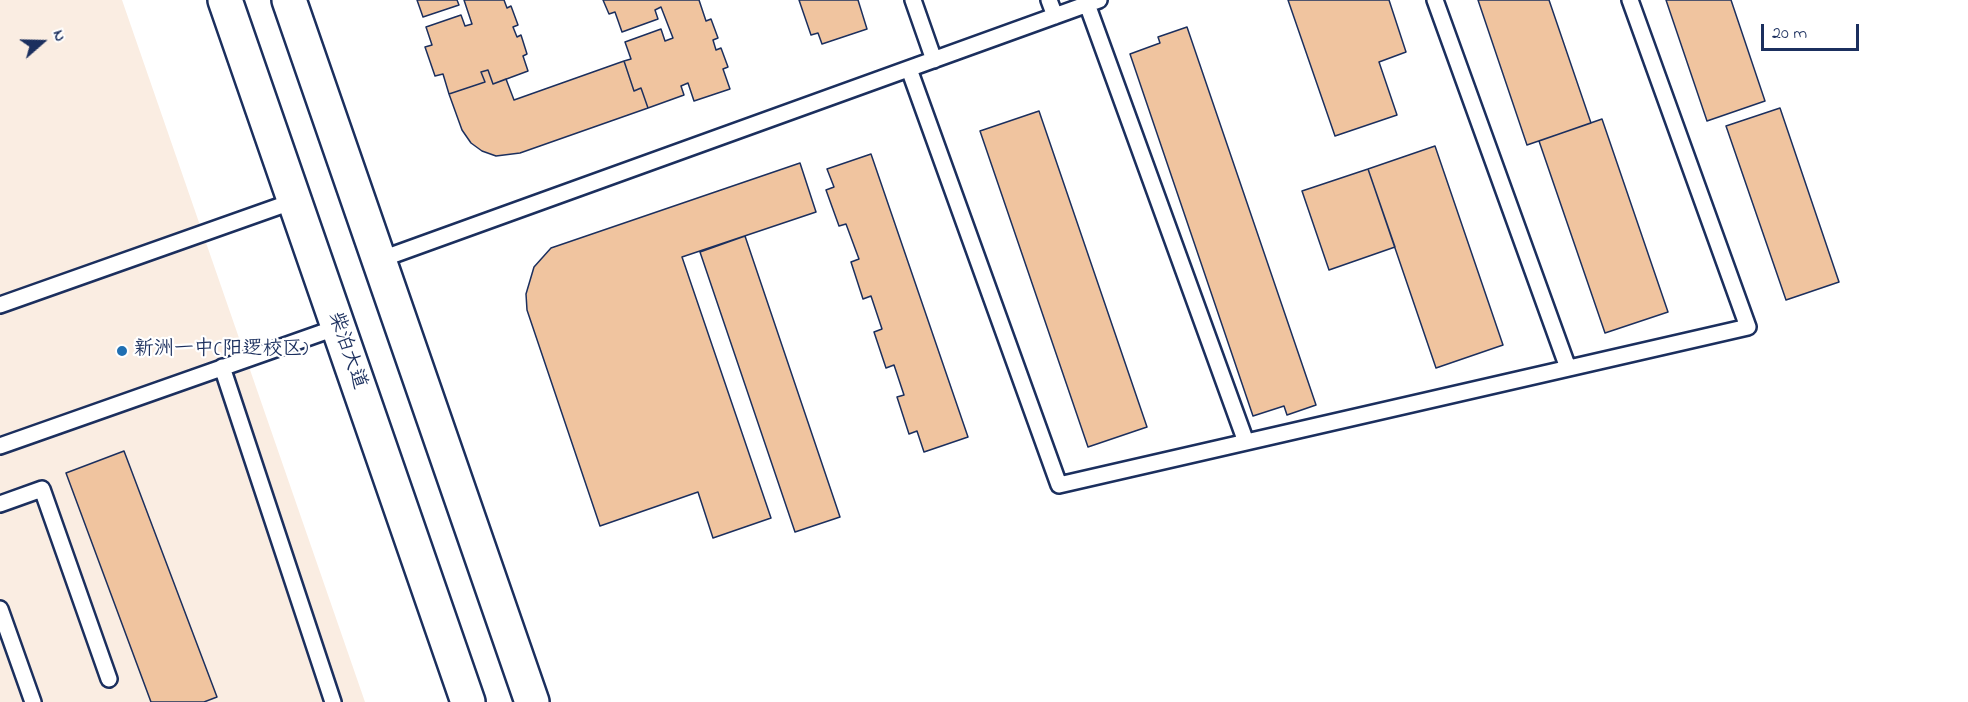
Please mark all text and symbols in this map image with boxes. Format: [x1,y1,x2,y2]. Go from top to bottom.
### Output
north arrow [12,12,72,72]
scale bar [1764,12,1862,50]
text: 20 m [1772,21,1807,47]
text: N [46,27,72,45]
street label: 柴泊大道 [322,309,370,393]
place label: 新洲一中(阳逻校区) [134,339,308,363]
marker: 新洲一中(阳逻校区) [115,344,129,358]

